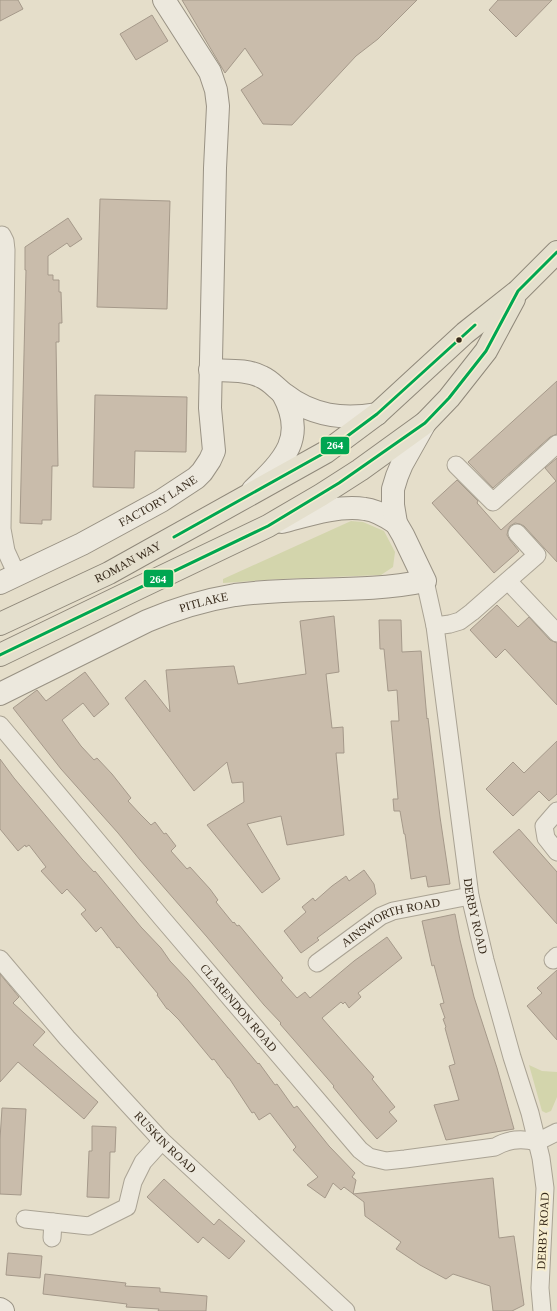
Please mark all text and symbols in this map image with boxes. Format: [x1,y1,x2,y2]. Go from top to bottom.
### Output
unlabelled marker [454,335,464,345]
line badge: 264 [320,436,350,455]
text: 264 [327,439,344,451]
street label: FACTORY LANE [116,472,200,530]
street label: ROMAN WAY [92,538,164,586]
line badge: 264 [143,569,174,588]
text: 264 [150,573,167,585]
street label: PITLAKE [177,589,229,615]
street label: DERBY ROAD [461,877,490,956]
street label: AINSWORTH ROAD [338,895,442,950]
street label: CLARENDON ROAD [197,961,280,1055]
street label: RUSKIN ROAD [131,1109,199,1176]
street label: DERBY ROAD [534,1192,552,1270]

